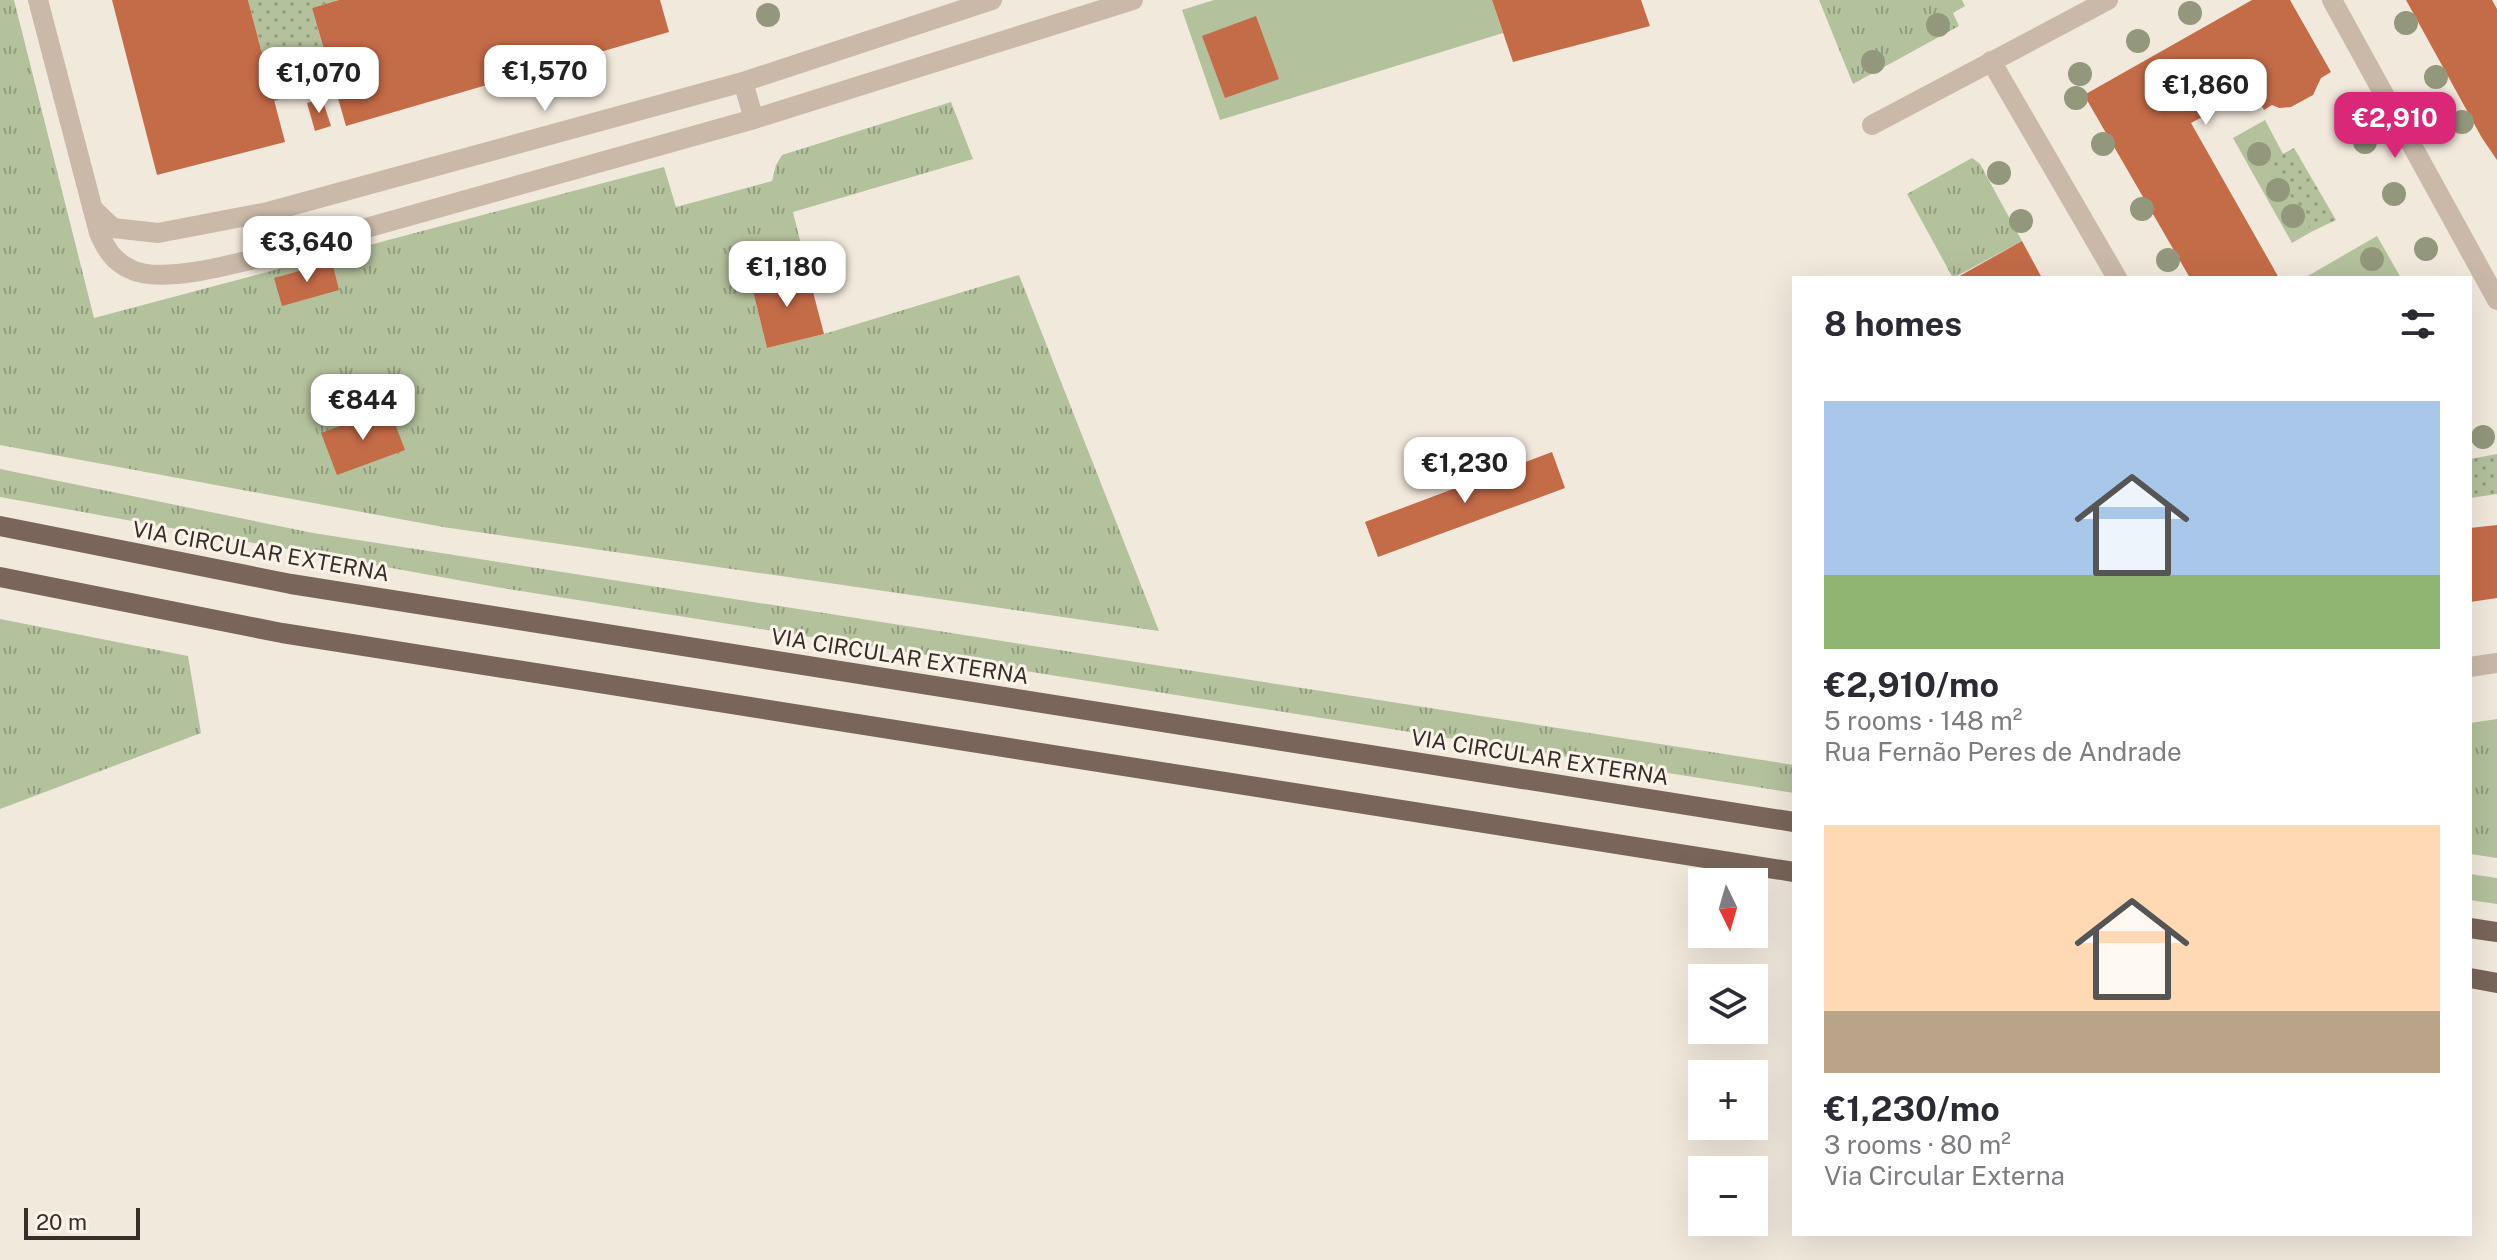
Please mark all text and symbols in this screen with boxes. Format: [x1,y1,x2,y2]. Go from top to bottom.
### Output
pin: €1,570 [480,45,610,113]
pin: €1,070 [254,47,384,115]
text: €1,570 [502,55,588,86]
text: €1,070 [277,57,361,88]
pin: €1,860 [2141,59,2271,127]
text: €1,860 [2163,69,2249,100]
pin: €2,910 [2330,92,2460,160]
text: €2,910 [2352,102,2438,133]
pin: €3,640 [242,216,372,284]
text: €3,640 [261,226,353,257]
pin: €1,180 [722,241,852,309]
text: €1,180 [747,251,827,282]
icon: filters [2396,302,2440,346]
text: 8 homes [1824,304,1962,344]
pin: €844 [316,374,410,442]
text: €844 [329,384,397,415]
pin: €1,230 [1400,437,1530,505]
text: €1,230 [1422,447,1508,478]
icon: home [2060,453,2204,597]
street label: VIA CIRCULAR EXTERNA [130,516,392,586]
street label: VIA CIRCULAR EXTERNA [769,623,1031,689]
text: €2,910/mo [1824,665,1999,705]
text: 5 rooms · 148 m² [1824,705,2022,736]
street label: VIA CIRCULAR EXTERNA [1409,724,1671,790]
text: Rua Fernão Peres de Andrade [1824,736,2182,767]
north arrow [1688,868,1768,948]
map controls [1688,868,1768,1236]
icon: home [2060,877,2204,1021]
button: layers [1688,964,1768,1044]
button: + [1688,1060,1768,1140]
text: €1,230/mo [1824,1089,2000,1129]
text: 3 rooms · 80 m² [1824,1129,2011,1160]
button: − [1688,1156,1768,1236]
text: Via Circular Externa [1824,1160,2065,1191]
scale bar [24,1204,140,1240]
text: 20 m [36,1209,87,1235]

